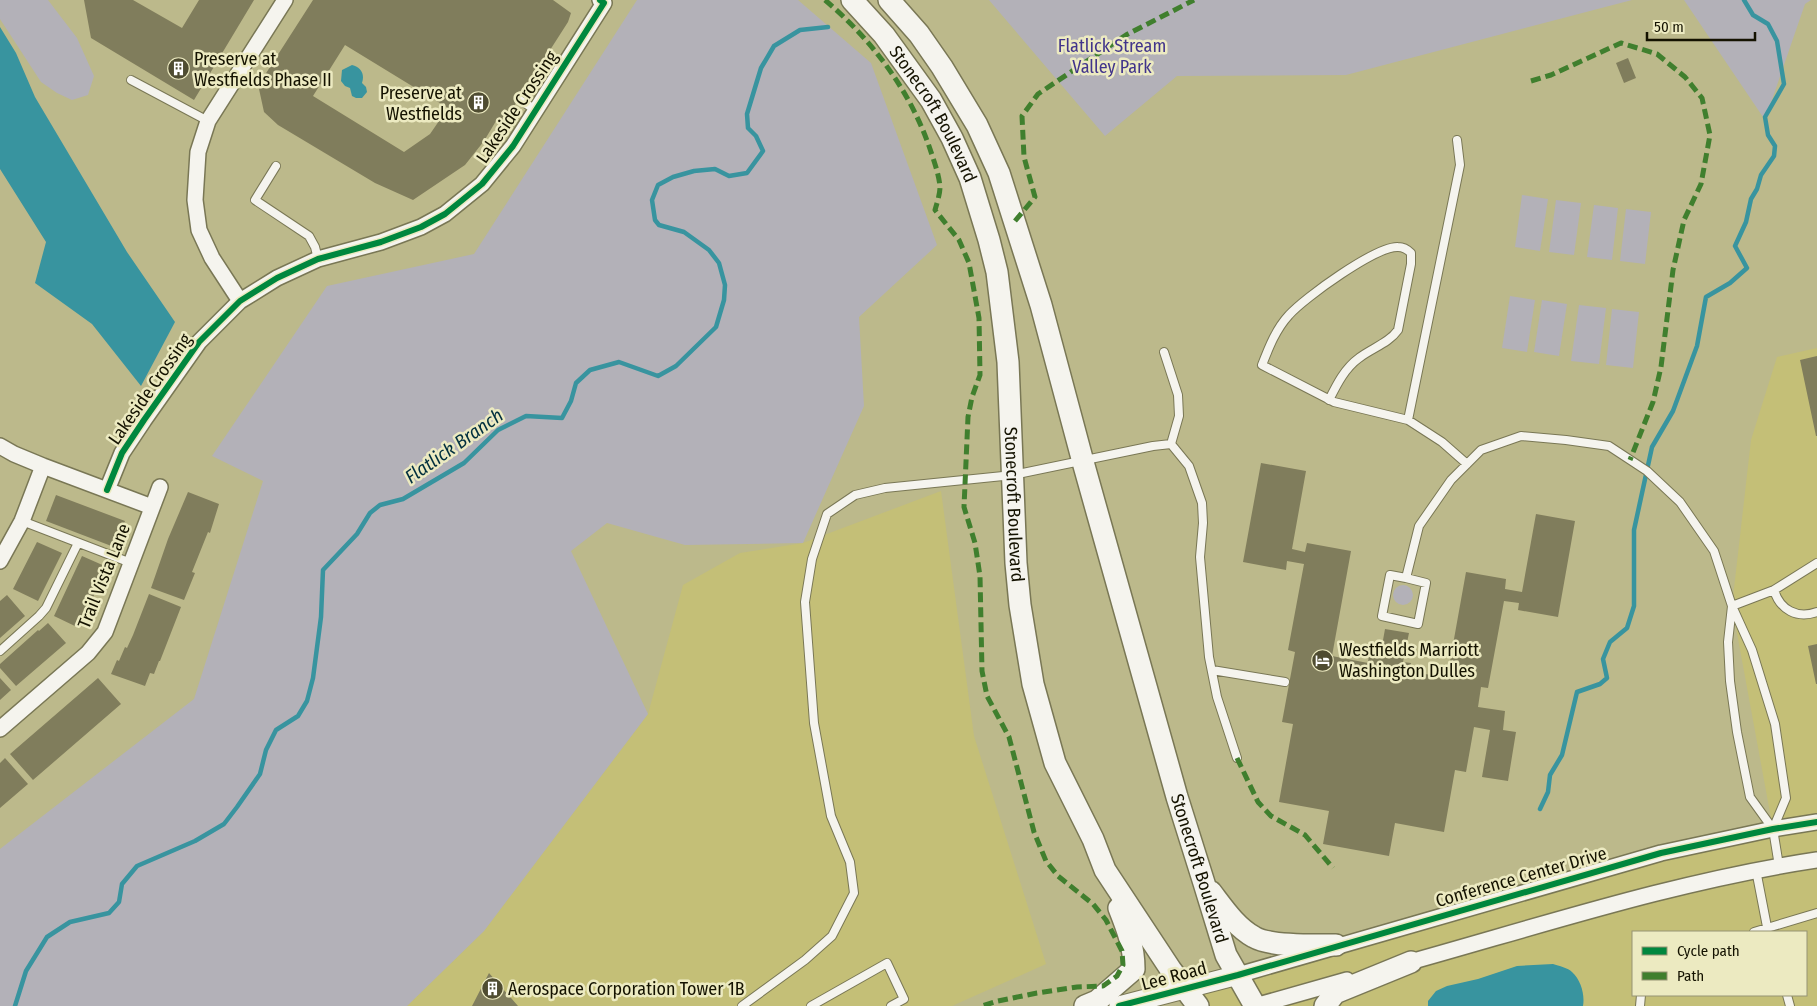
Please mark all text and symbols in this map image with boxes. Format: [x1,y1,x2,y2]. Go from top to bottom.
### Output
scale bar [1647,10,1754,42]
text: 50 m [1654,18,1684,36]
park label: Flatlick Stream Valley Park [1058,35,1166,78]
street label: Stonecroft Boulevard [884,41,982,186]
street label: Lakeside Crossing [471,46,563,167]
place label: Preserve at Westfields Phase II [194,48,332,91]
building icon: Preserve at Westfields Phase II [166,57,190,81]
place label: Preserve at Westfields [380,82,462,125]
building icon: Preserve at Westfields [466,91,490,115]
street label: Lakeside Crossing [104,329,197,449]
water label: Flatlick Branch [400,404,508,488]
street label: Stonecroft Boulevard [1000,426,1029,583]
street label: Trail Vista Lane [73,520,135,632]
place label: Westfields Marriott Washington Dulles [1339,639,1479,682]
hotel icon: Westfields Marriott Washington Dulles [1311,648,1335,672]
street label: Stonecroft Boulevard [1166,791,1233,946]
street label: Conference Center Drive [1433,842,1609,912]
legend [1632,931,1807,996]
text: Cycle path [1677,942,1740,960]
street label: Lee Road [1139,957,1209,995]
text: Path [1677,967,1704,985]
building icon: Aerospace Corporation Tower 1B [480,977,504,1001]
place label: Aerospace Corporation Tower 1B [508,978,745,1000]

